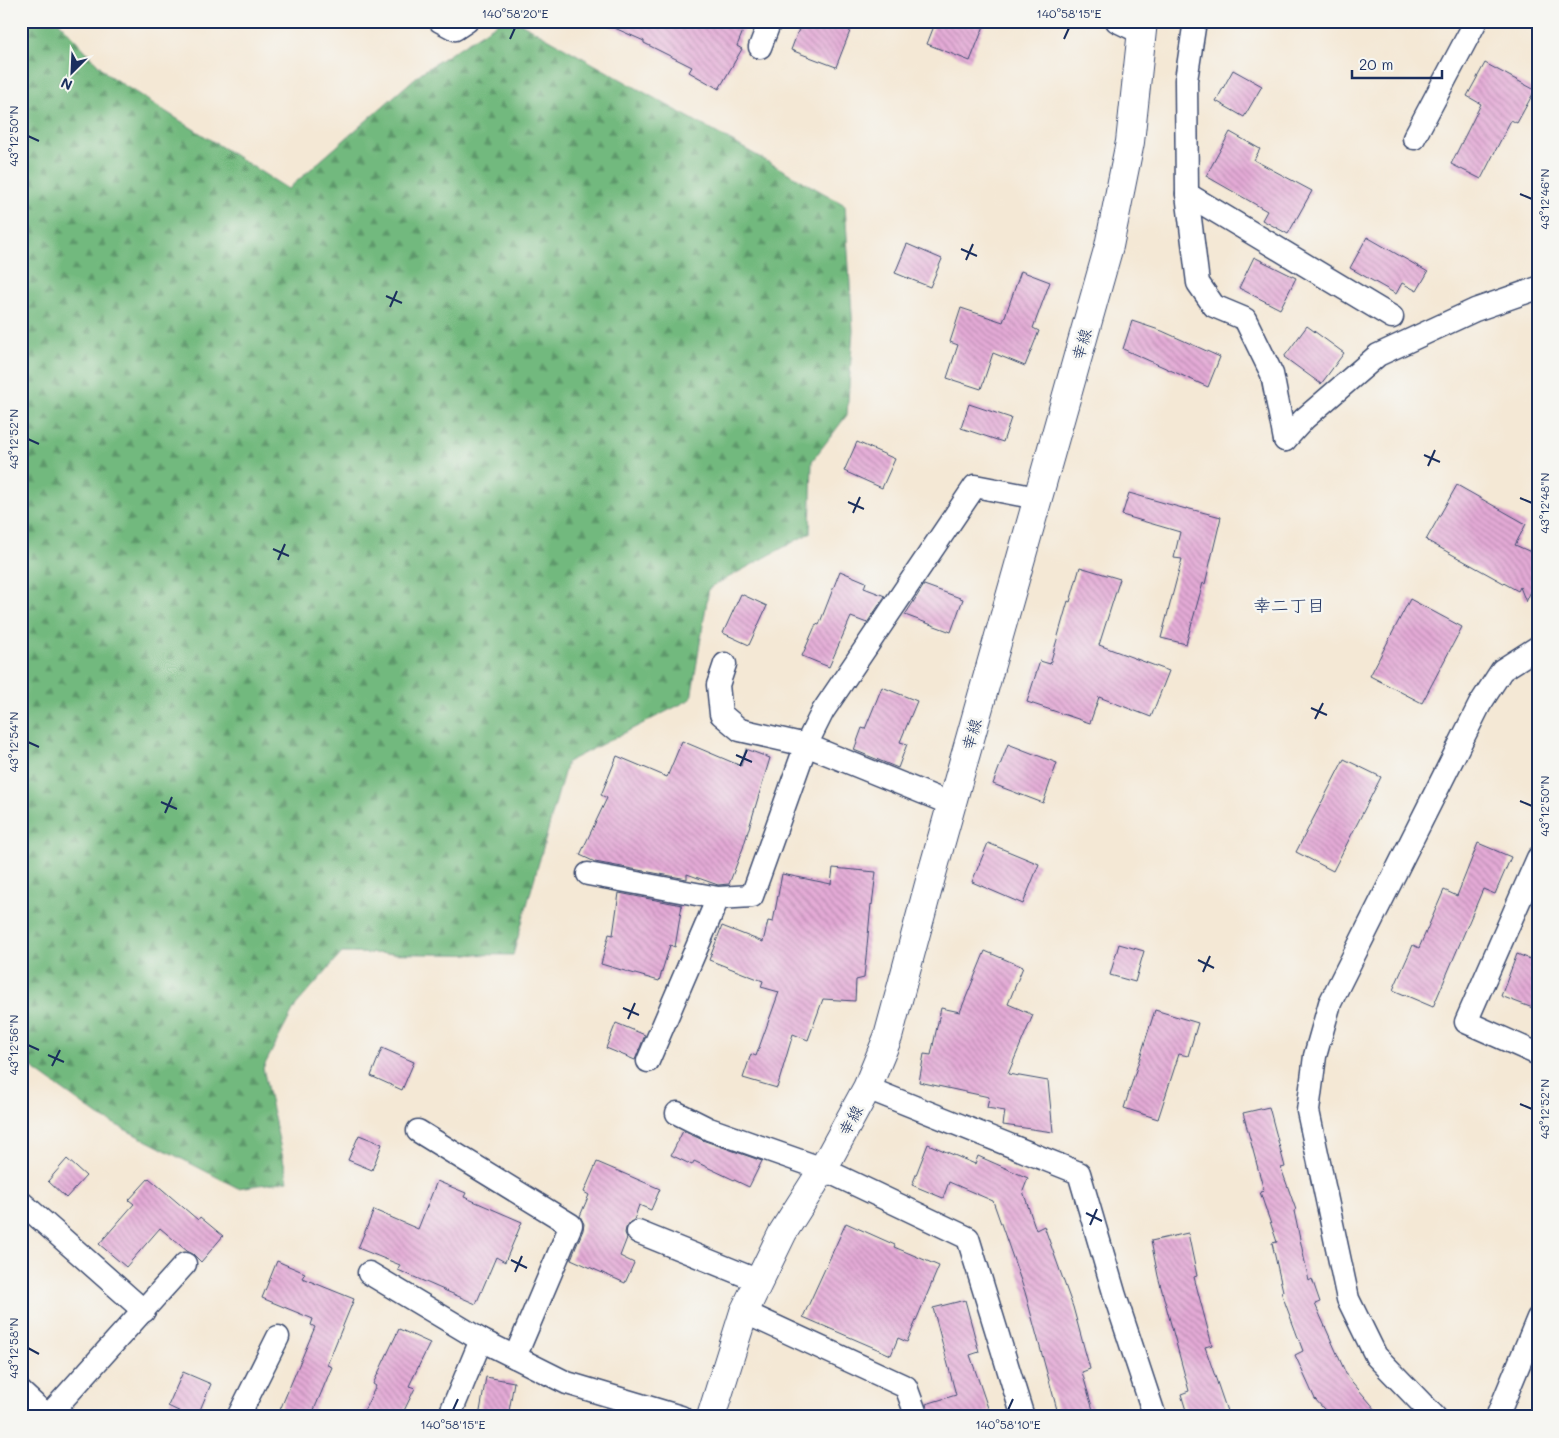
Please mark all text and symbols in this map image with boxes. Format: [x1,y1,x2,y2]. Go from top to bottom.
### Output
text: 140°58'20"E [482,5,548,21]
text: 140°58'15"E [1037,5,1102,21]
north arrow [48,48,98,98]
scale bar [1352,48,1442,80]
text: 20 m [1359,54,1393,74]
text: N [58,73,75,95]
text: 43°12'50"N [5,106,21,166]
text: 43°12'46"N [1536,169,1552,229]
street label: 幸線 [1066,326,1096,362]
text: 43°12'52"N [5,409,21,469]
text: 43°12'48"N [1536,473,1552,533]
district label: 幸二丁目 [1253,593,1325,617]
text: 43°12'54"N [5,712,21,772]
street label: 幸線 [956,716,986,752]
text: 43°12'50"N [1536,776,1552,836]
text: 43°12'56"N [5,1015,21,1075]
text: 43°12'52"N [1536,1079,1552,1139]
street label: 幸線 [833,1101,867,1139]
text: 43°12'58"N [5,1318,21,1378]
text: 140°58'15"E [421,1416,486,1432]
text: 140°58'10"E [975,1416,1041,1432]

